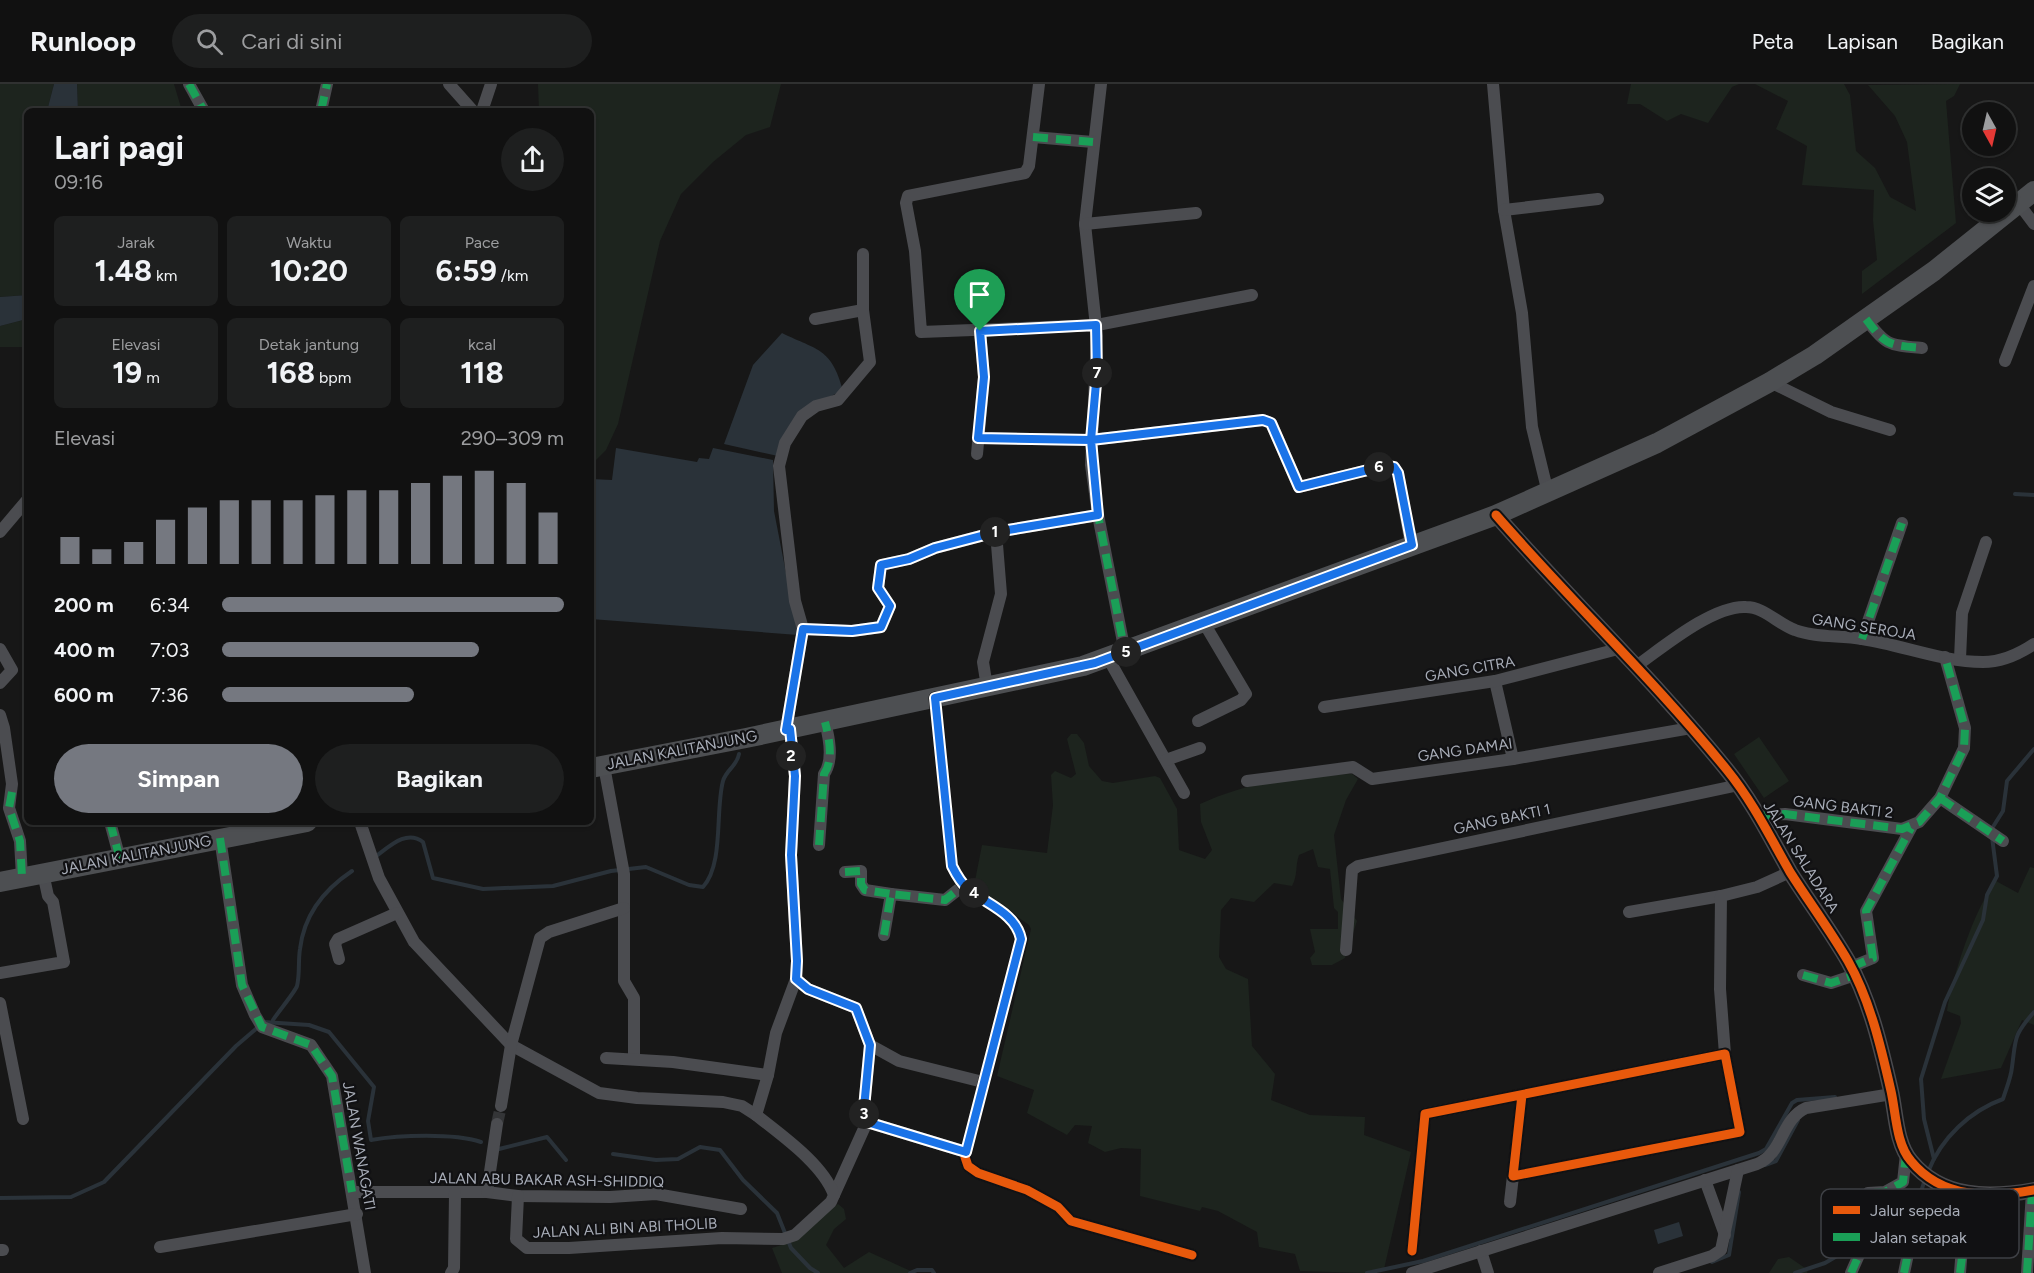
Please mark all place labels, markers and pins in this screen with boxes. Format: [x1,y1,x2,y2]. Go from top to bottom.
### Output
pin [954,269,1005,331]
pin: 7 [1082,358,1112,388]
pin: 6 [1364,452,1394,482]
pin: 1 [980,517,1010,547]
pin: 5 [1111,637,1141,667]
pin: 2 [776,741,806,771]
pin: 4 [959,878,989,908]
pin: 3 [849,1099,879,1129]

